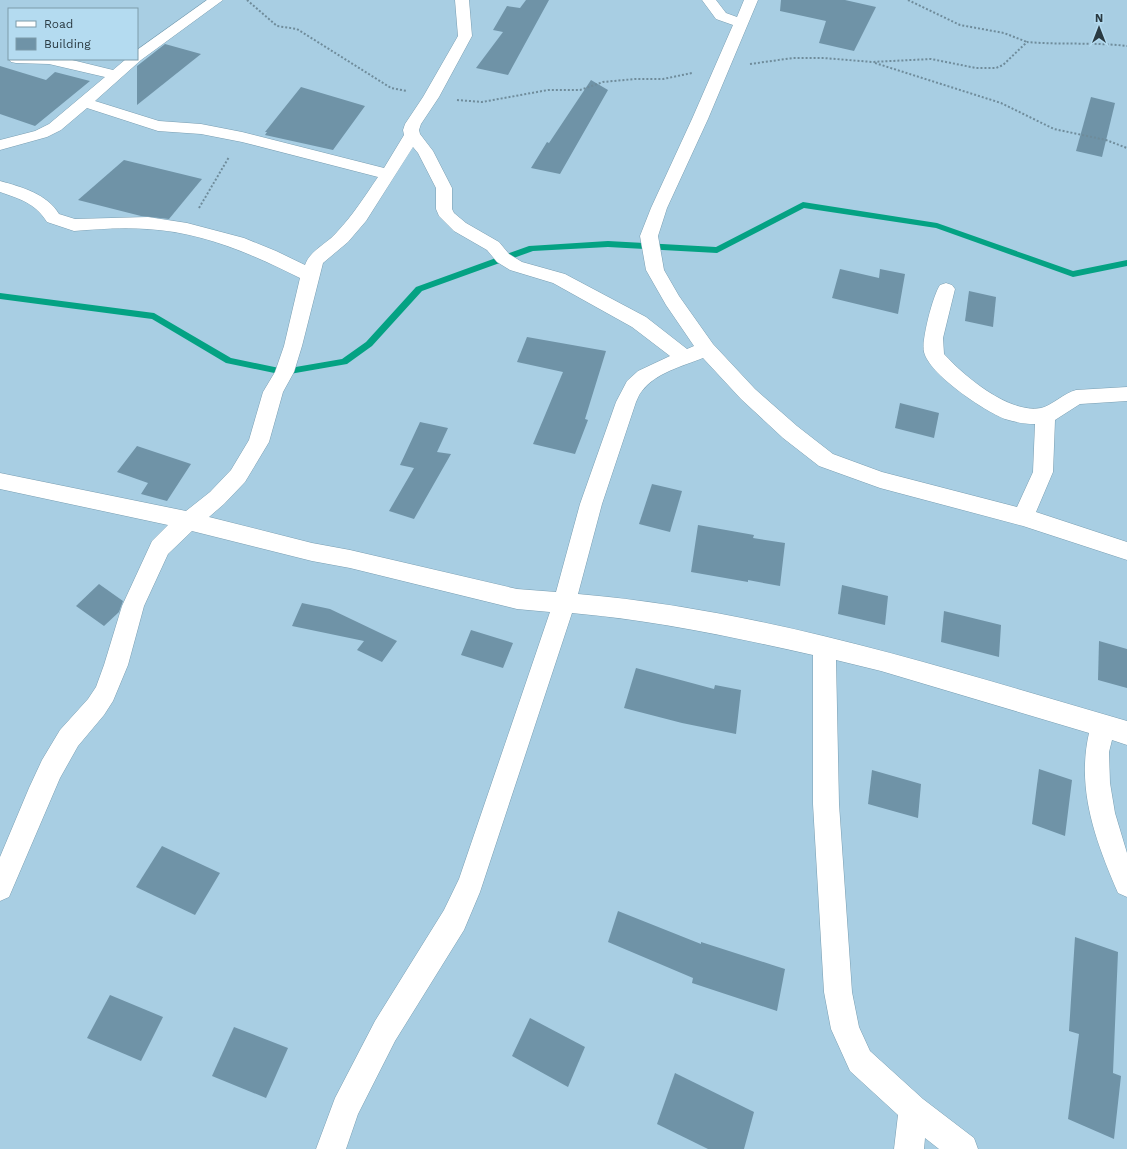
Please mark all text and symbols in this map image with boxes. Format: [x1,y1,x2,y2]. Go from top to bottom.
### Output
legend [8,8,138,60]
north arrow [1079,8,1119,48]
text: N [1095,12,1103,25]
text: Road [44,17,73,31]
text: Building [44,37,91,51]

